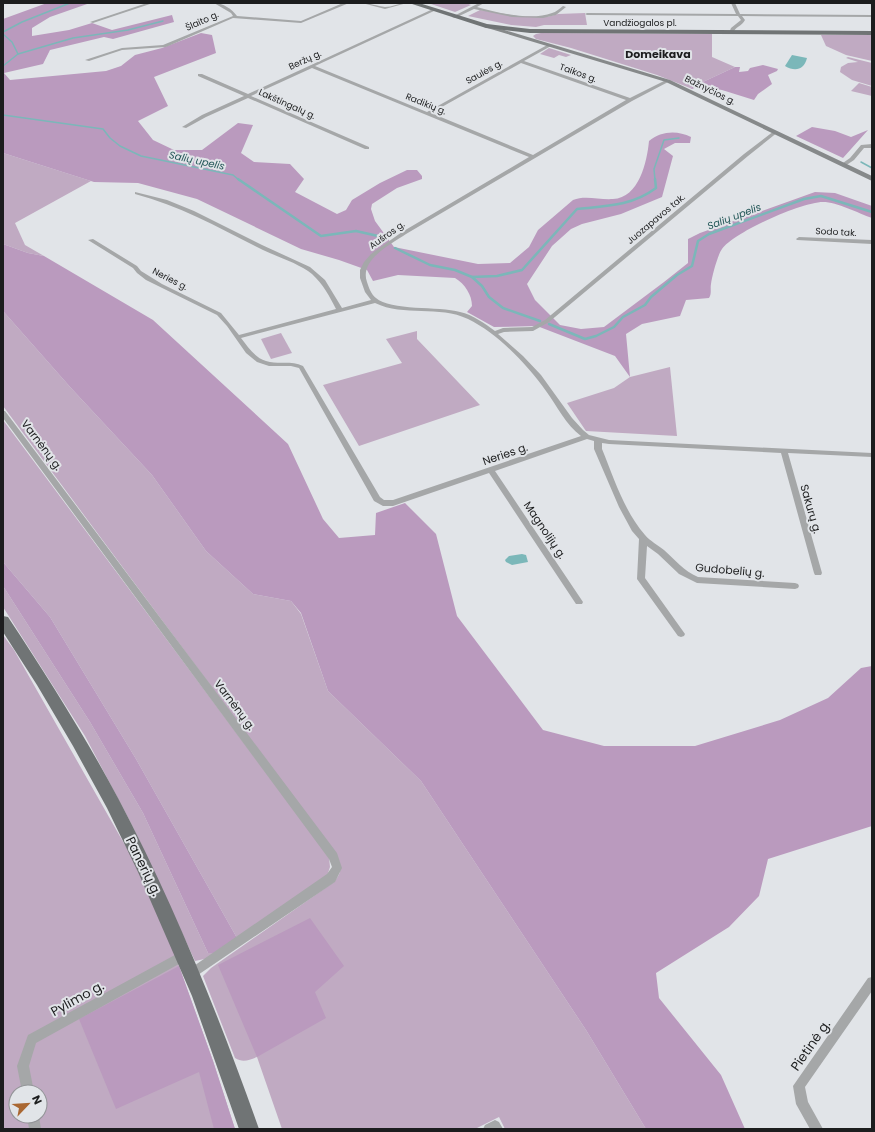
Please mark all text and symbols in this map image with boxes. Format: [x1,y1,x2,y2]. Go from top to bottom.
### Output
street label: Šlaito g. [183,8,221,34]
street label: Vandžiogalos pl. [603,17,677,29]
district label: Domeikava [625,46,691,62]
street label: Beržų g. [287,47,323,73]
street label: Saulės g. [464,57,504,87]
street label: Taikos g. [558,61,598,85]
street label: Bažnyčios g. [683,73,737,108]
street label: Lakštingalų g. [257,86,317,122]
street label: Radikių g. [404,90,448,118]
water label: Salių upelis [168,147,226,174]
street label: Juozapavos tak. [624,191,688,247]
water label: Salių upelis [705,199,763,234]
street label: Aušros g. [367,218,407,252]
street label: Sodo tak. [815,225,857,239]
street label: Neries g. [150,265,190,293]
street label: Varnėnų g. [18,416,66,474]
street label: Neries g. [480,439,530,469]
street label: Sakurų g. [796,483,826,535]
street label: Magnolijų g. [520,498,570,562]
street label: Gudobelių g. [695,559,765,581]
street label: Varnėnų g. [211,676,259,734]
street label: Panerių g. [121,833,166,899]
street label: Pylimo g. [47,976,107,1021]
street label: Pietinė g. [786,1016,835,1075]
north arrow [8,1084,48,1124]
text: N [28,1093,46,1107]

